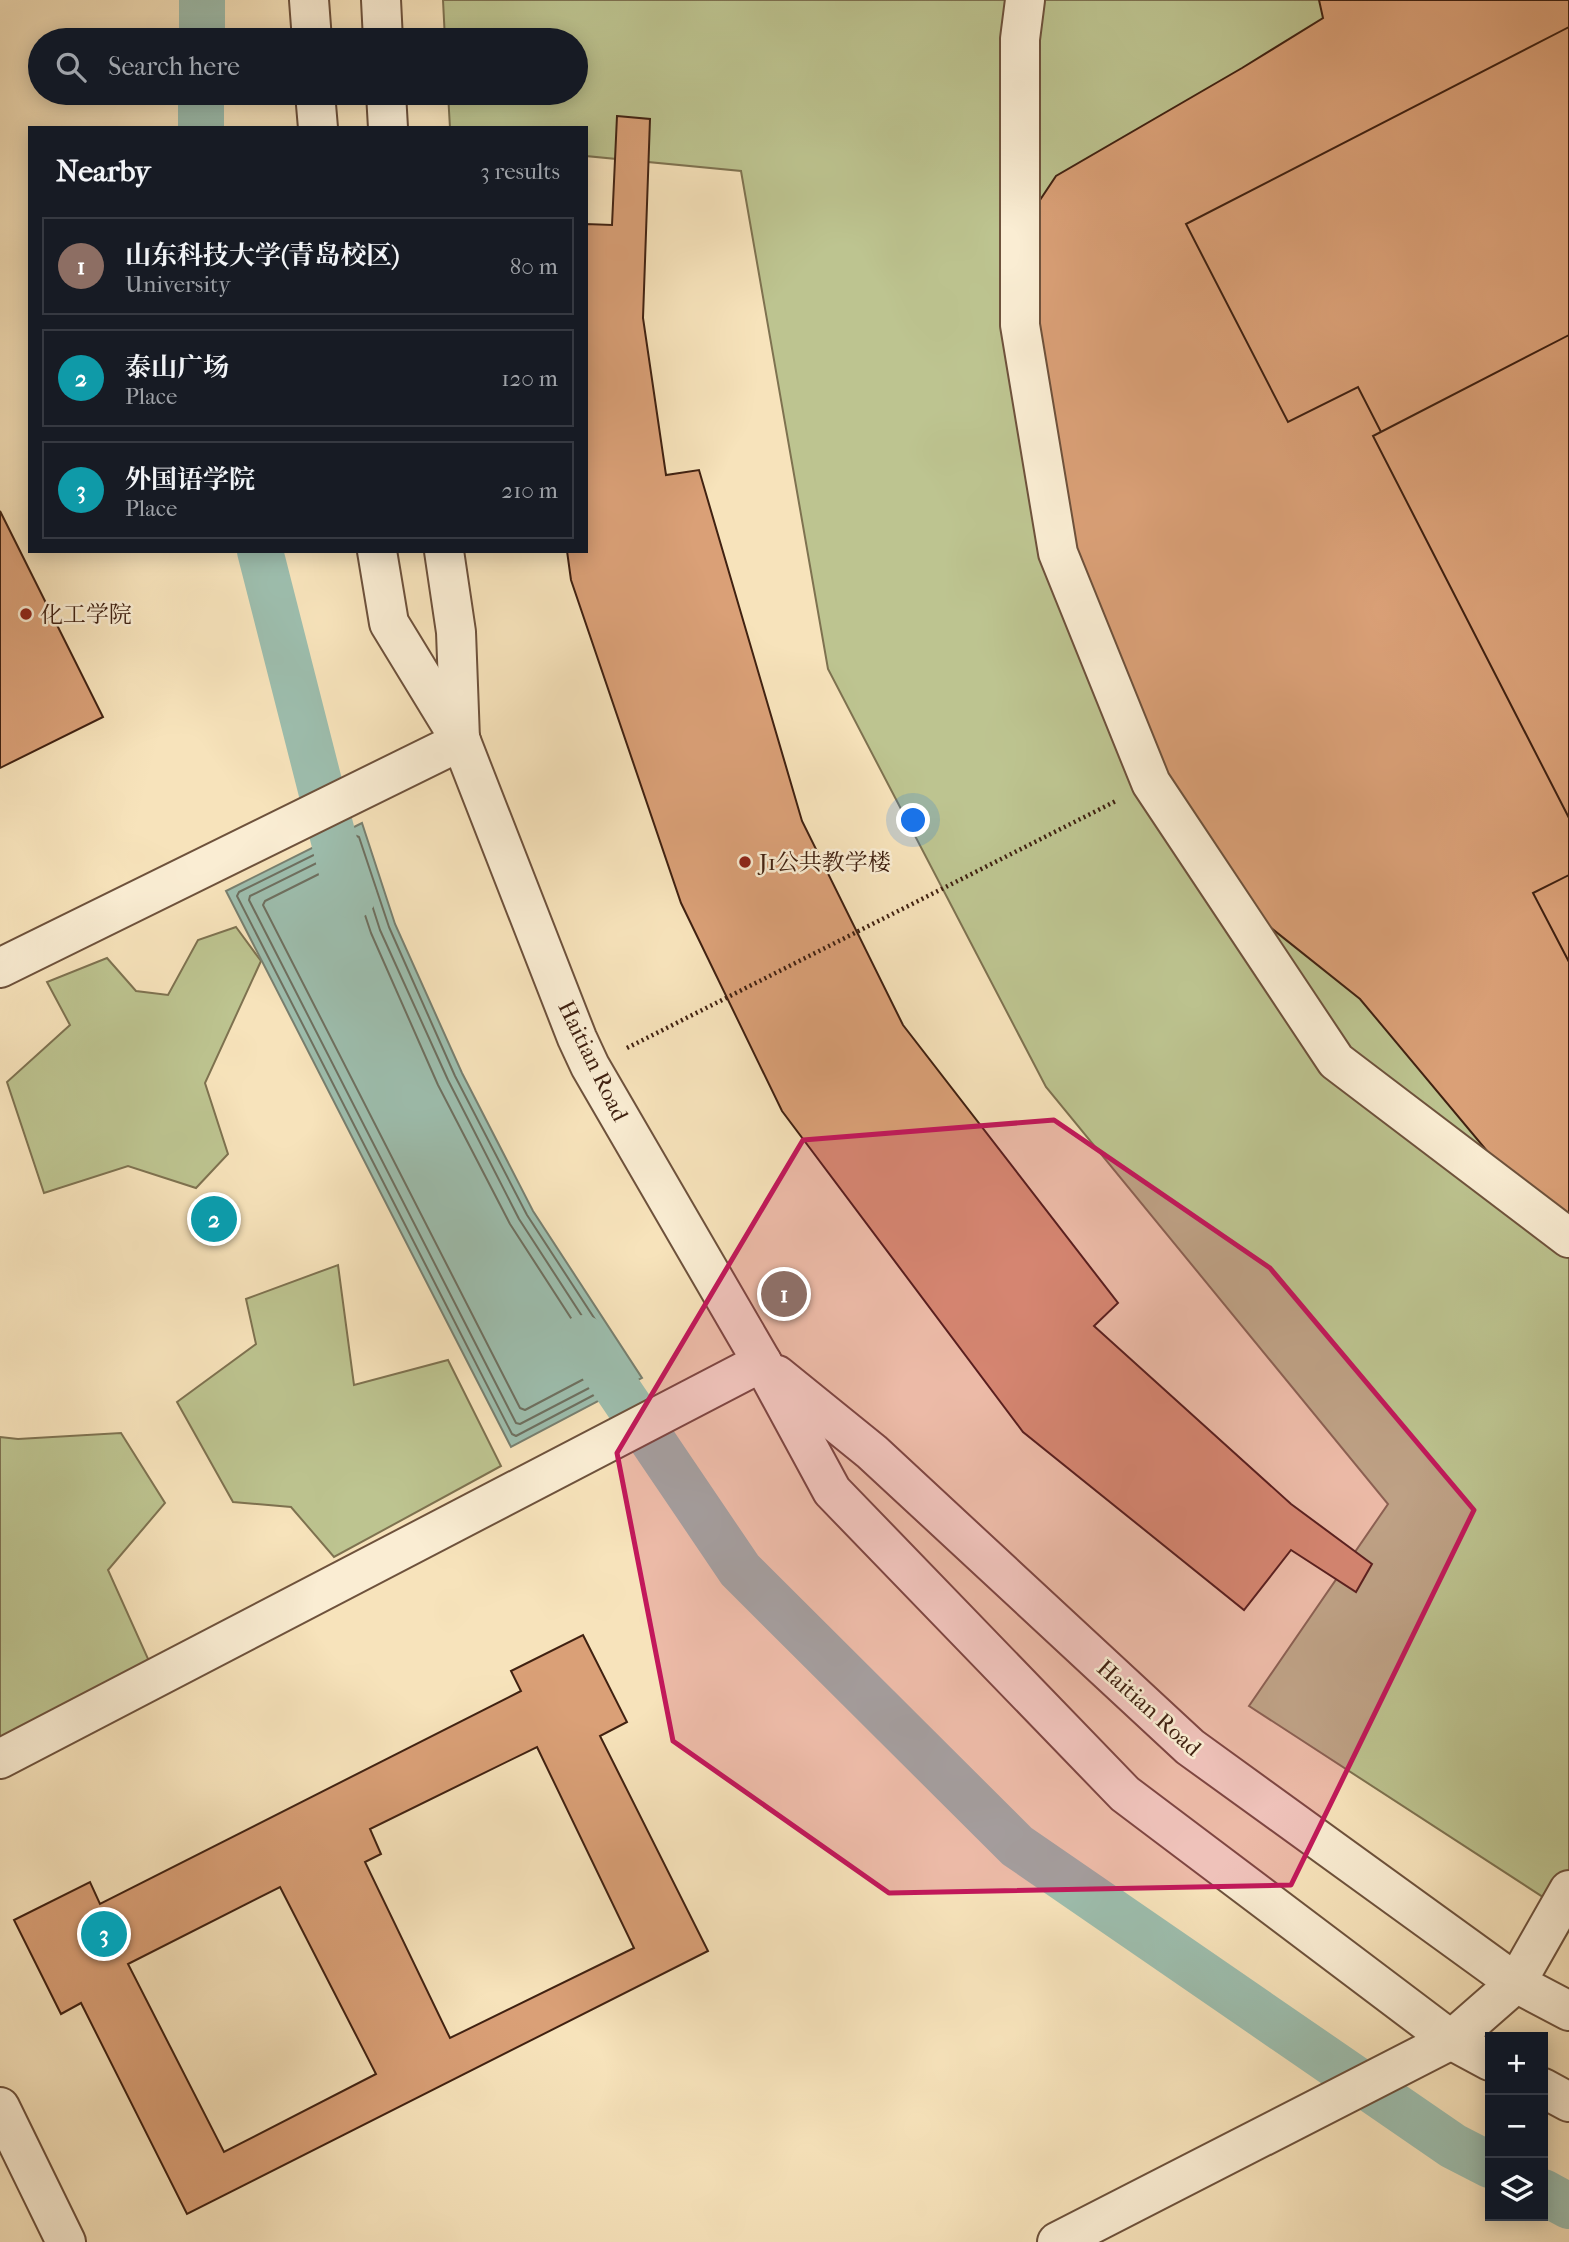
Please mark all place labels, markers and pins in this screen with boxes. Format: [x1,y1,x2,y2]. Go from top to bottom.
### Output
place label: 化工学院 [40,601,132,628]
marker: 化工学院 [18,606,34,622]
place label: J1公共教学楼 [757,849,891,876]
marker: J1公共教学楼 [737,854,753,870]
pin: 2 [191,1193,237,1245]
pin: 1 [761,1268,807,1320]
pin: 3 [81,1908,127,1960]

